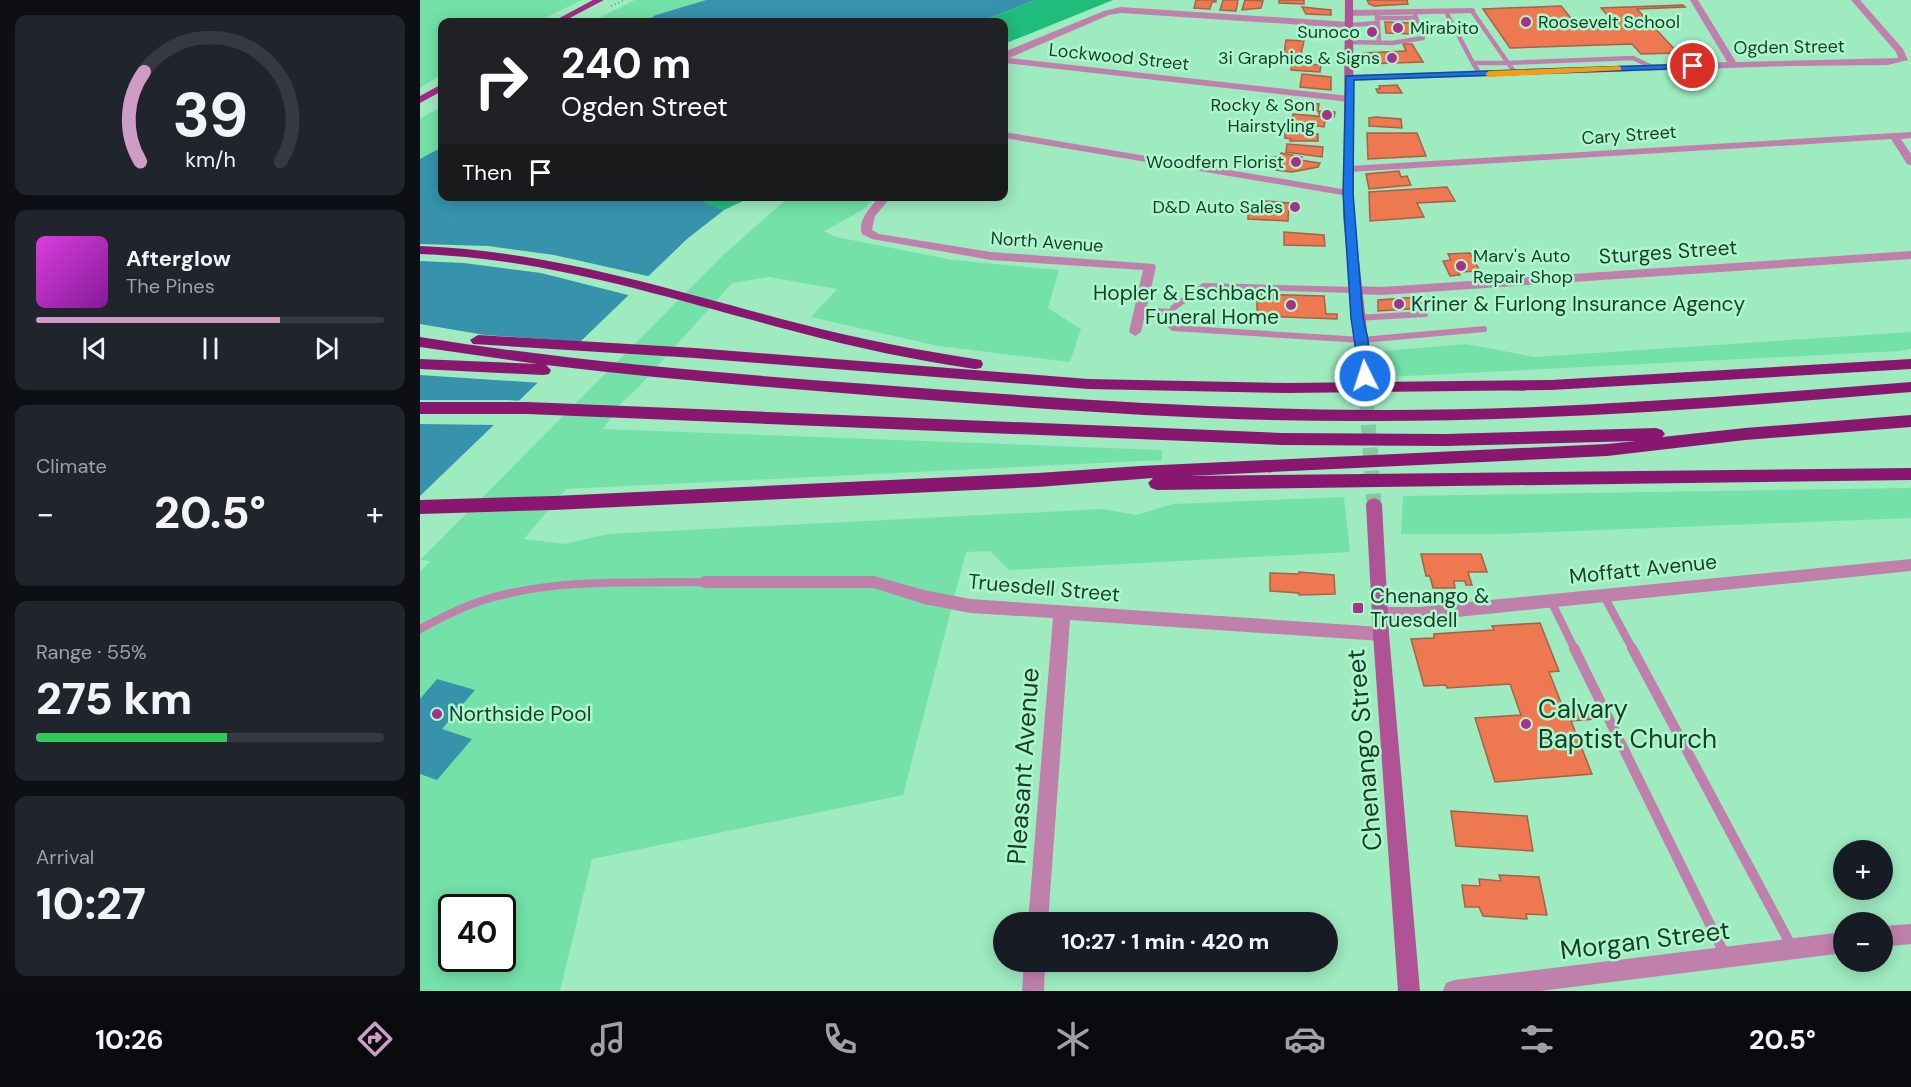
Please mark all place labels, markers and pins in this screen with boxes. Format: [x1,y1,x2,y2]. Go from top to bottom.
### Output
place label: Roosevelt School [1538,10,1680,34]
marker: Roosevelt School [1519,15,1533,29]
place label: Mirabito [1410,16,1479,40]
place label: Sunoco [1297,20,1360,44]
marker: Mirabito [1391,21,1405,35]
marker: Sunoco [1365,25,1379,39]
pin [1667,40,1718,91]
place label: 3i Graphics & Signs [1218,46,1380,70]
marker: 3i Graphics & Signs [1385,51,1399,65]
place label: Rocky & Son Hairstyling [1211,93,1315,138]
marker: Rocky & Son Hairstyling [1320,108,1334,122]
place label: Woodfern Florist [1146,150,1284,174]
marker: Woodfern Florist [1289,155,1303,169]
place label: D&D Auto Sales [1152,195,1283,219]
marker: D&D Auto Sales [1288,200,1302,214]
place label: Marv's Auto Repair Shop [1473,244,1573,289]
marker: Marv's Auto Repair Shop [1454,259,1468,273]
place label: Hopler & Eschbach Funeral Home [1093,279,1279,331]
place label: Kriner & Furlong Insurance Agency [1411,290,1745,318]
marker: Kriner & Furlong Insurance Agency [1392,297,1406,311]
marker: Hopler & Eschbach Funeral Home [1284,298,1298,312]
place label: Chenango & Truesdell [1370,582,1489,634]
marker: Chenango & Truesdell [1351,601,1365,615]
place label: Calvary Baptist Church [1538,692,1717,756]
place label: Northside Pool [449,700,591,728]
marker: Northside Pool [430,707,444,721]
marker: Calvary Baptist Church [1519,717,1533,731]

